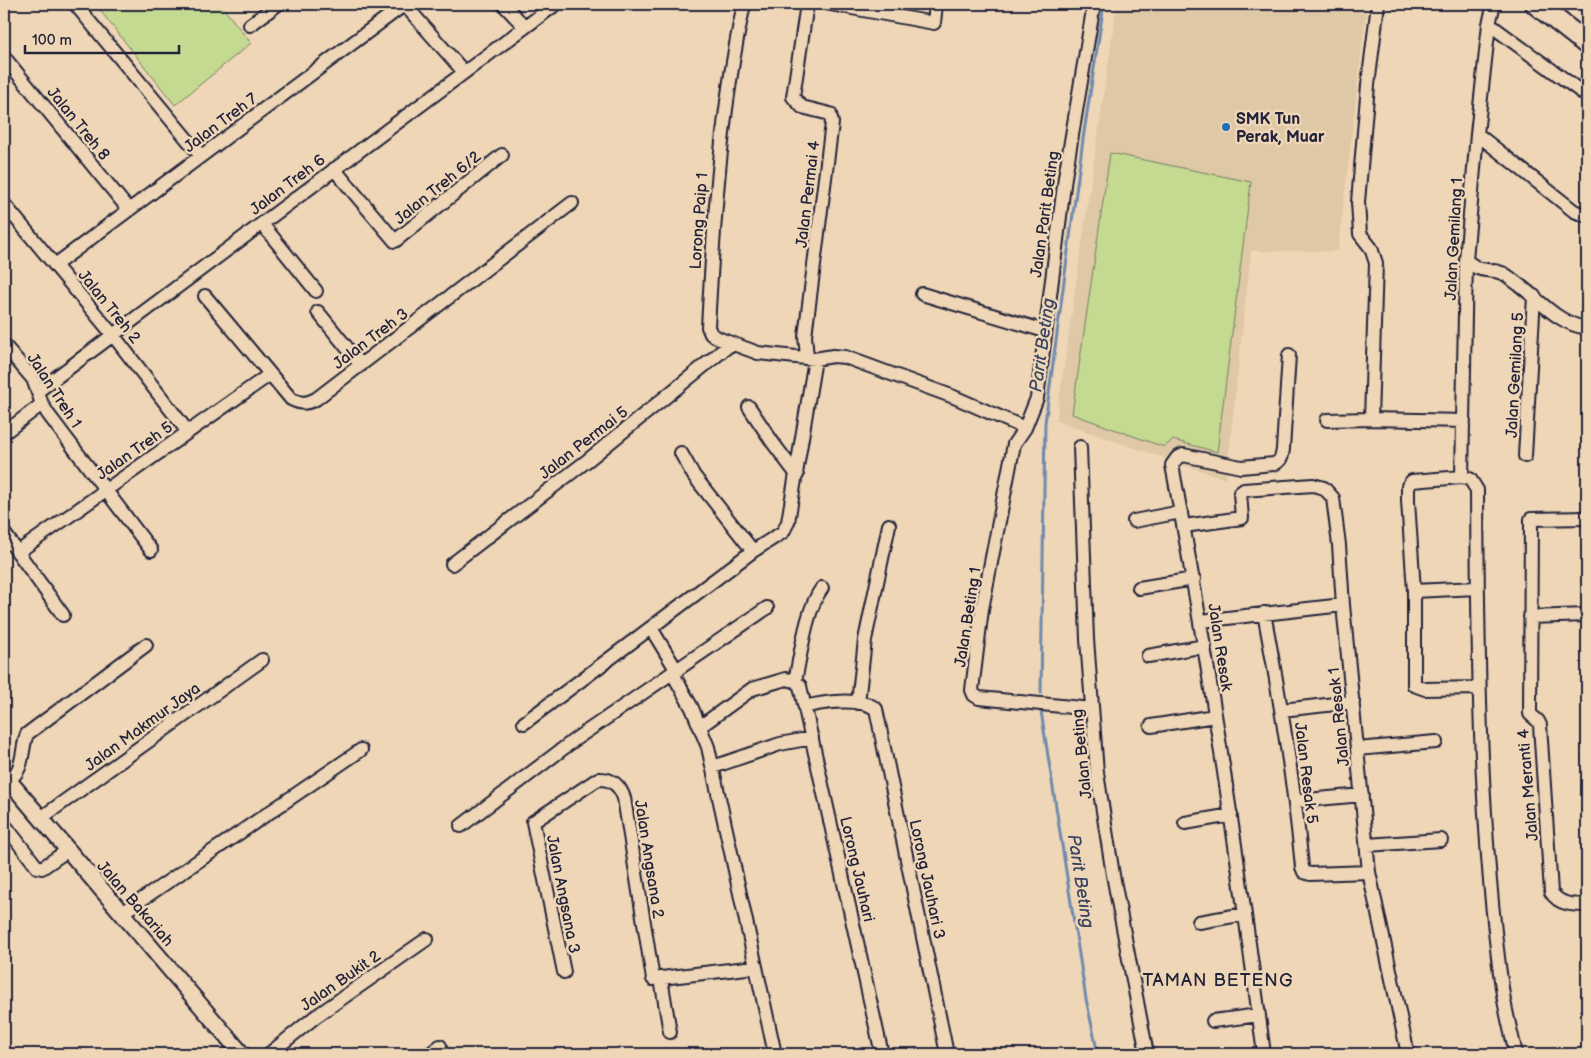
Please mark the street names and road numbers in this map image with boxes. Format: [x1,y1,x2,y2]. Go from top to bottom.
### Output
street label: Jalan Treh 8 [43,83,113,164]
street label: Jalan Treh 7 [181,89,261,157]
street label: Jalan Permai 4 [792,139,825,249]
street label: Jalan Treh 6/2 [391,147,485,229]
street label: Jalan Parit Beting [1027,150,1064,279]
street label: Jalan Treh 6 [247,151,329,220]
street label: Lorong Paip 1 [687,172,712,270]
street label: Jalan Gemilang 1 [1442,177,1467,301]
street label: Jalan Treh 2 [73,266,145,348]
street label: Jalan Treh 3 [330,305,412,374]
street label: Jalan Gemilang 5 [1503,312,1528,438]
street label: Jalan Treh 1 [22,350,85,432]
street label: Jalan Permai 5 [536,403,632,484]
street label: Jalan Treh 5 [93,418,177,484]
street label: Jalan Beting 1 [951,566,986,669]
street label: Jalan Resak [1203,602,1236,693]
street label: Jalan Resak 1 [1325,667,1354,767]
street label: Jalan Makmur Jaya [82,679,204,775]
street label: Jalan Beting [1068,708,1097,800]
street label: Jalan Resak 5 [1290,721,1321,825]
street label: Jalan Meranti 4 [1514,728,1543,842]
street label: Jalan Angsana 2 [630,799,667,920]
street label: Lorong Jauhari [835,815,878,924]
street label: Lorong Jauhari 3 [905,818,949,941]
street label: Jalan Angsana 3 [542,833,583,955]
street label: Jalan Bakariah [93,857,177,951]
street label: Jalan Bukit 2 [297,946,385,1016]

